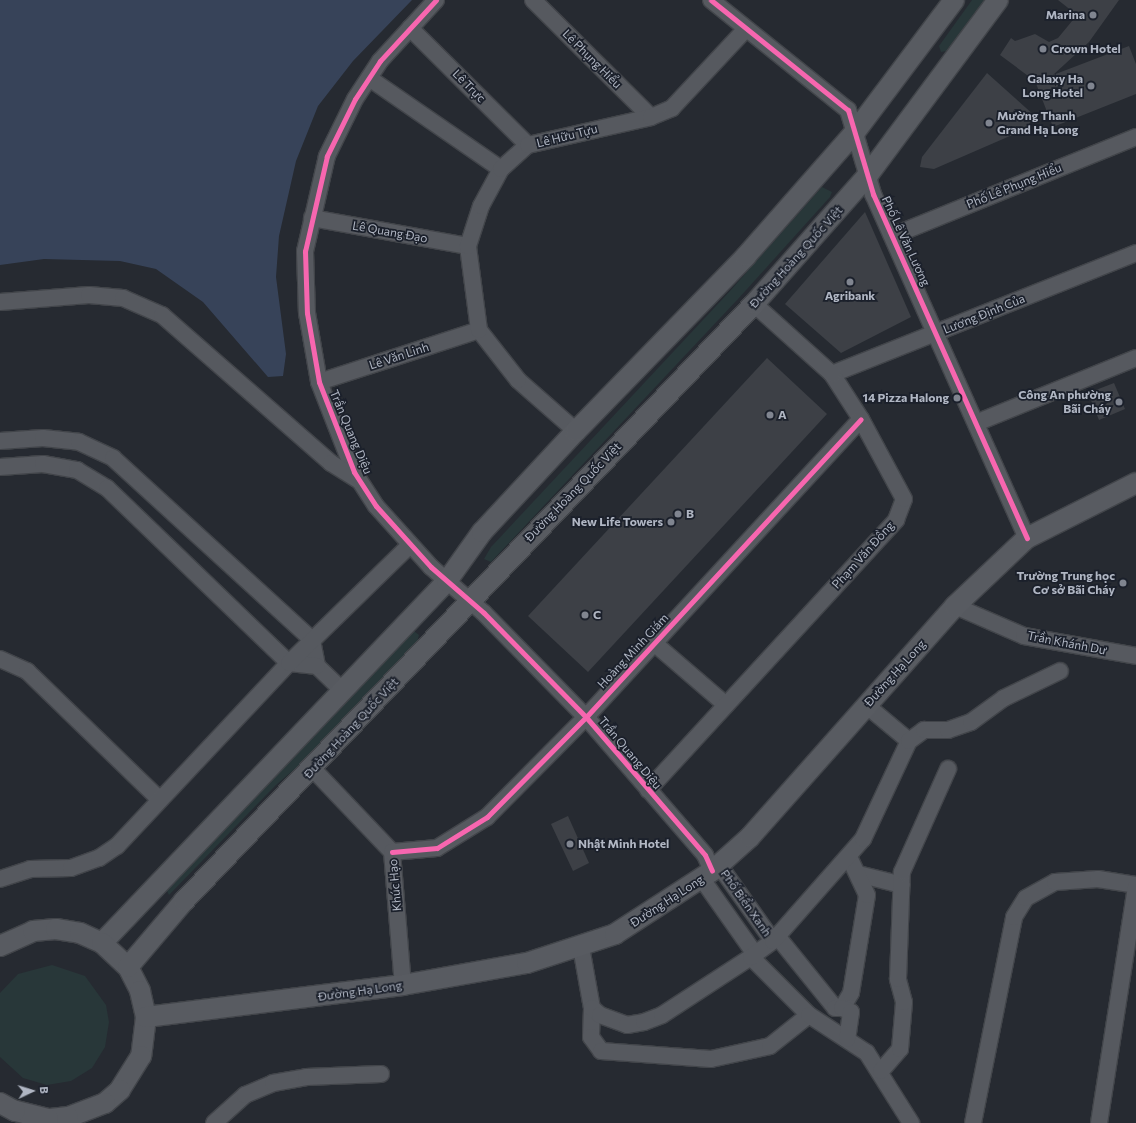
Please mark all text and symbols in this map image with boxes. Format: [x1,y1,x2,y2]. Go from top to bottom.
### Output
place label: Marina [1046,8,1085,22]
marker: Marina [1088,10,1098,20]
street label: Lê Phụng Hiểu [560,27,624,91]
place label: Crown Hotel [1051,42,1121,56]
marker: Crown Hotel [1038,44,1048,54]
street label: Lê Trực [450,67,488,105]
place label: Galaxy Ha Long Hotel [1022,72,1083,100]
marker: Galaxy Ha Long Hotel [1086,81,1096,91]
place label: Mường Thanh Grand Hạ Long [997,109,1078,137]
marker: Mường Thanh Grand Hạ Long [984,118,994,128]
street label: Lê Hữu Tựu [535,121,599,151]
street label: Phố Lê Phụng Hiểu [964,160,1064,212]
street label: Phố Lê Văn Lương [879,194,933,288]
street label: Đường Hoàng Quốc Việt [746,203,846,311]
street label: Lê Quang Đạo [351,218,429,246]
marker: Agribank [845,277,855,287]
place label: Agribank [825,289,875,303]
street label: Lương Định Của [941,291,1027,337]
street label: Lê Văn Linh [367,340,431,372]
street label: Trần Quang Diệu [327,388,375,476]
place label: Công An phường Bãi Cháy [1018,388,1111,416]
place label: 14 Pizza Halong [862,391,949,405]
marker: 14 Pizza Halong [952,393,962,403]
marker: Công An phường Bãi Cháy [1114,397,1124,407]
place label: A [778,408,787,422]
marker: A [765,410,775,420]
street label: Đường Hoàng Quốc Việt [522,439,624,545]
place label: B [686,507,694,521]
marker: B [673,509,683,519]
place label: New Life Towers [572,515,663,529]
marker: New Life Towers [666,517,676,527]
street label: Phạm Văn Đồng [829,518,897,592]
place label: Trường Trung học Cơ sở Bãi Cháy [1016,569,1115,597]
marker: Trường Trung học Cơ sở Bãi Cháy [1118,578,1128,588]
place label: C [593,608,601,622]
marker: C [580,610,590,620]
street label: Hoàng Minh Giám [595,611,671,691]
street label: Trần Khánh Dư [1026,628,1108,658]
street label: Đường Hạ Long [861,637,929,709]
street label: Đường Hoàng Quốc Việt [301,675,401,781]
street label: Trần Quang Diệu [596,714,664,792]
place label: Nhật Minh Hotel [578,837,669,851]
marker: Nhật Minh Hotel [565,839,575,849]
street label: Khúc Hạo [386,858,404,912]
street label: Phố Biển Xanh [718,867,774,939]
street label: Đường Hạ Long [628,872,706,930]
street label: Đường Hạ Long [317,978,403,1004]
north arrow [12,1071,52,1111]
text: B [38,1086,51,1094]

